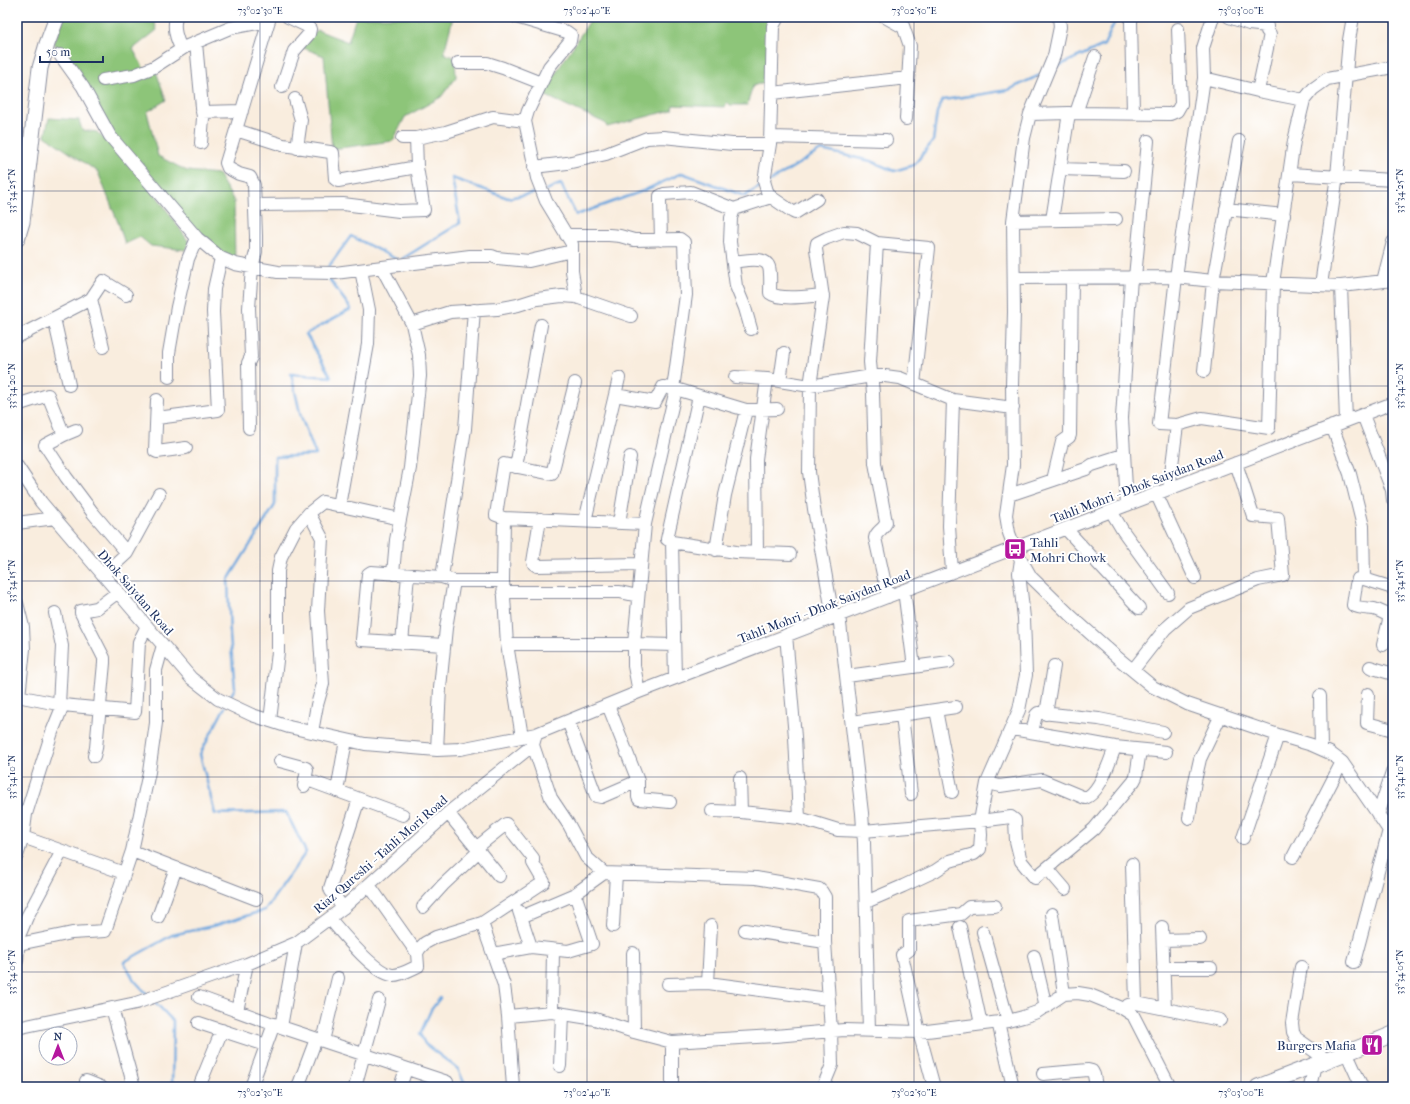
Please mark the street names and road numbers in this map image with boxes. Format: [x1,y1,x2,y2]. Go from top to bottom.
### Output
street label: Tahli Mohri - Dhok Saiydan Road [1049,446,1226,526]
street label: Dhok Saiydan Road [94,547,177,639]
street label: Tahli Mohri - Dhok Saiydan Road [736,566,913,646]
street label: Riaz Qureshi - Tahli Mori Road [310,792,451,917]

